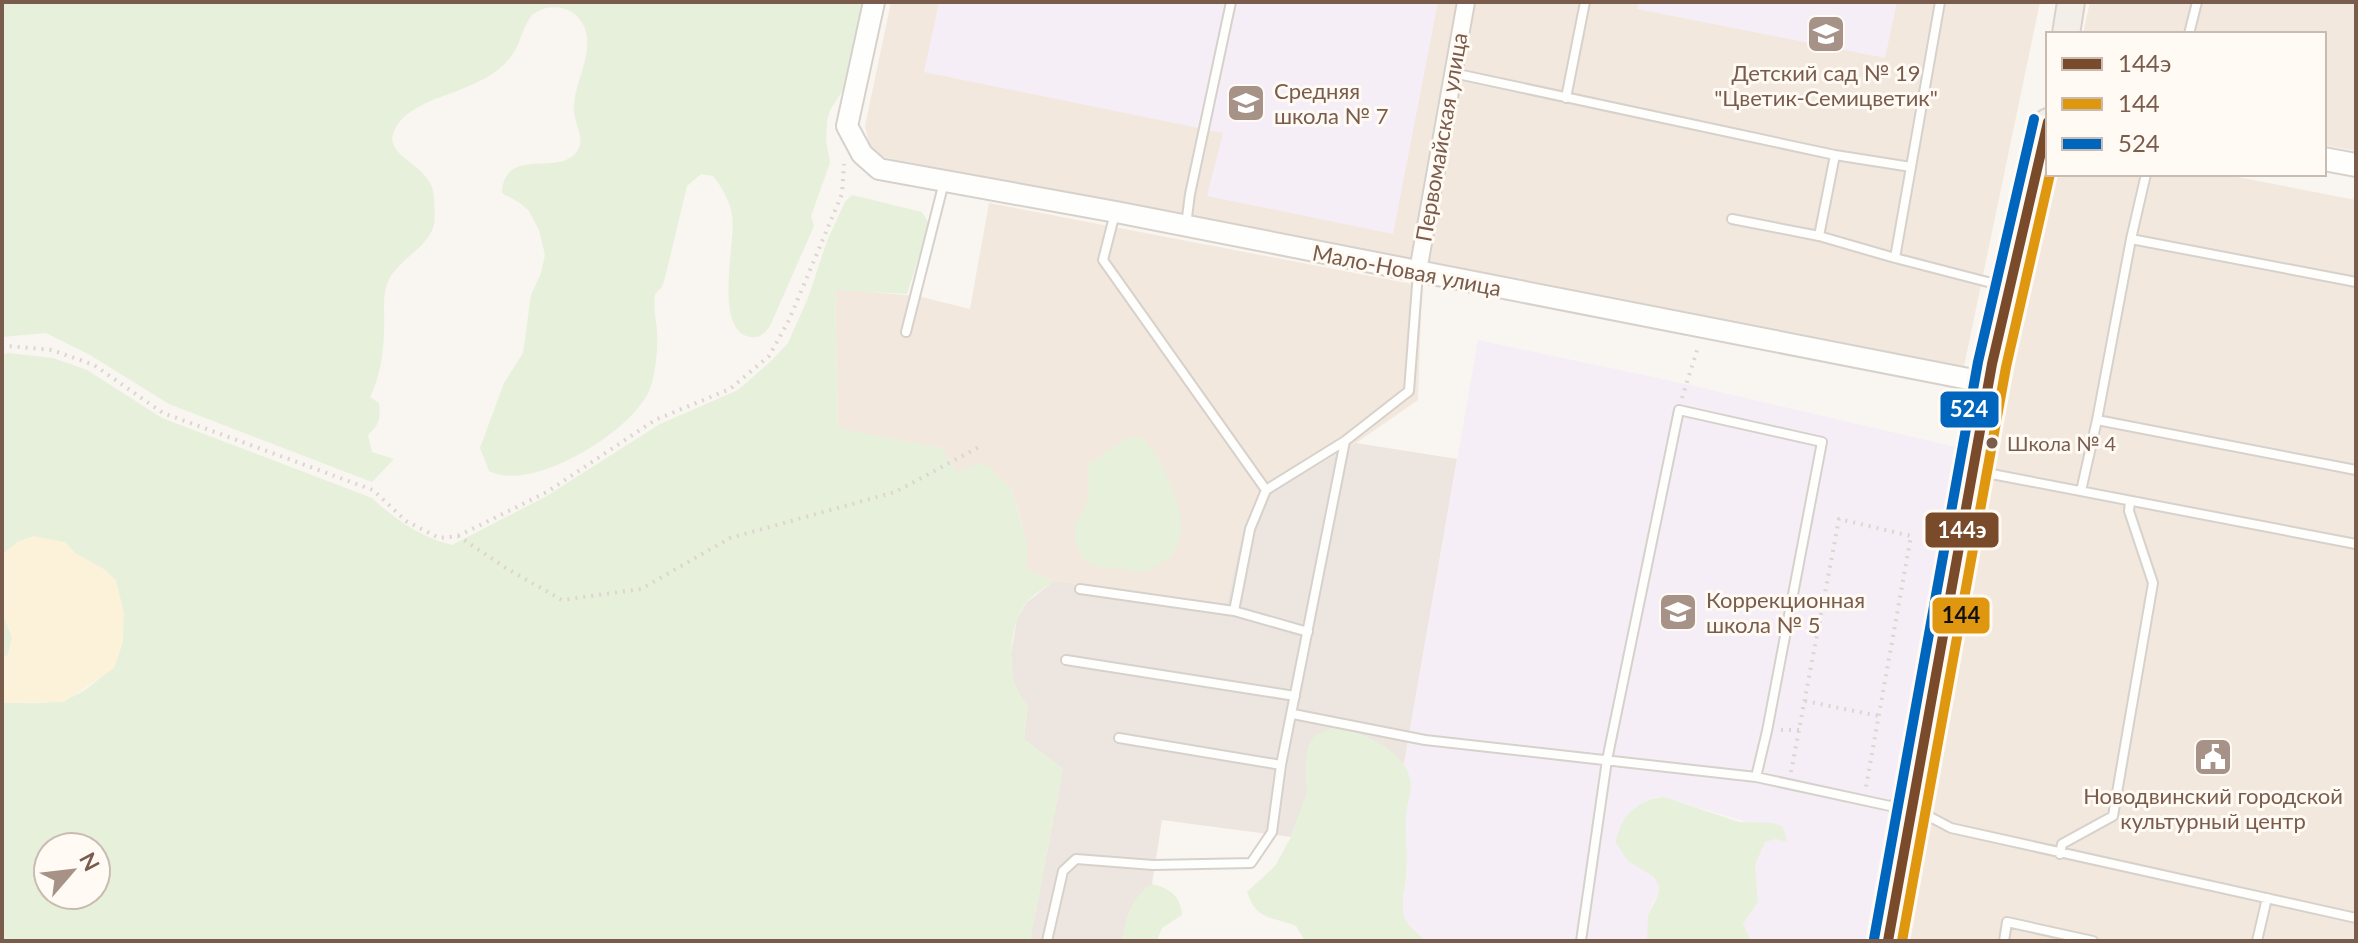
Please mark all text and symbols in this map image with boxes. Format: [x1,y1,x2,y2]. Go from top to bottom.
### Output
school or university icon: Детский сад № 19 "Цветик-Семицветик" [1805,13,1847,55]
street label: Первомайская улица [1409,30,1473,244]
legend [2046,32,2326,176]
text: 144э [2118,48,2171,77]
place label: Детский сад № 19 "Цветик-Семицветик" [1714,59,1938,111]
place label: Средняя школа № 7 [1274,77,1388,129]
school or university icon: Средняя школа № 7 [1225,82,1267,124]
text: 144 [2118,88,2160,117]
text: 524 [2118,128,2160,157]
street label: Мало-Новая улица [1310,238,1504,302]
line badge: 524 [1939,390,2000,429]
text: 524 [1950,395,1988,422]
place label: Школа № 4 [2007,431,2116,455]
marker: Школа № 4 [1984,435,2000,451]
line badge: 144э [1924,511,2000,549]
text: 144э [1938,516,1987,543]
place label: Коррекционная школа № 5 [1706,586,1865,638]
school or university icon: Коррекционная школа № 5 [1657,591,1699,633]
line badge: 144 [1931,596,1991,635]
text: 144 [1942,601,1980,628]
public building icon: Новодвинский городской культурный центр [2192,736,2234,778]
place label: Новодвинский городской культурный центр [2083,782,2343,834]
north arrow [32,831,112,911]
text: N [74,848,106,875]

